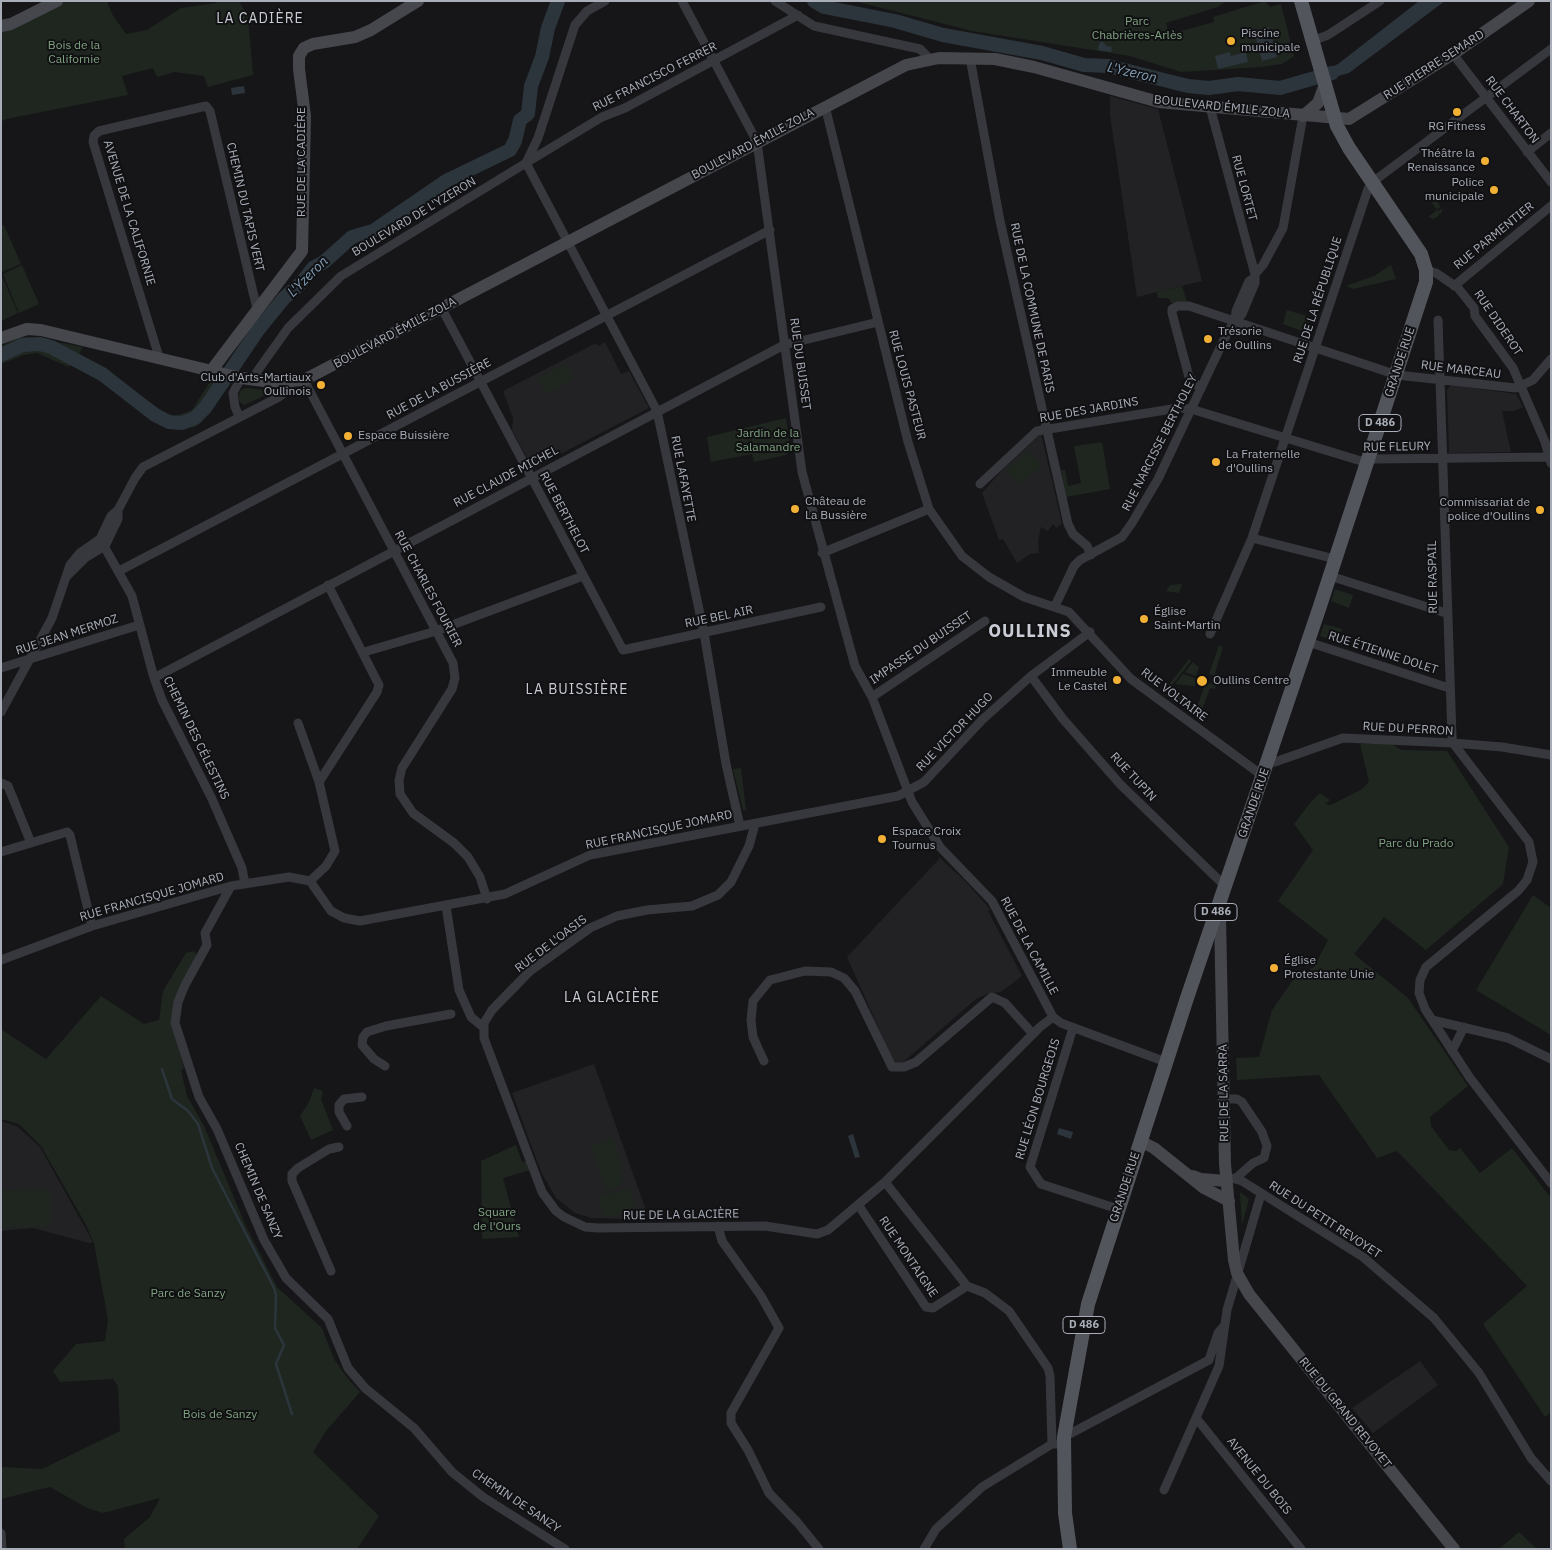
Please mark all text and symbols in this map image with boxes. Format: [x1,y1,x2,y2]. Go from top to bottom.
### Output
district label: LA CADIÈRE [215,11,305,27]
park label: Parc Chabrières-Arlès [1092,15,1182,43]
place label: Piscine municipale [1241,27,1300,55]
street label: RUE PIERRE SEMARD [1381,27,1487,103]
marker: Piscine municipale [1225,35,1237,47]
park label: Bois de la Californie [48,39,100,67]
street label: RUE FRANCISCO FERRER [590,39,720,115]
water label: L'Yzeron [1105,59,1159,87]
street label: RUE CHARTON [1482,74,1542,146]
street label: BOULEVARD ÉMILE ZOLA [1153,93,1291,121]
street label: BOULEVARD ÉMILE ZOLA [689,105,817,183]
marker: RG Fitness [1451,106,1463,118]
street label: RUE DE LA CADIÈRE [295,107,309,217]
place label: RG Fitness [1428,120,1486,134]
street label: AVENUE DE LA CALIFORNIE [100,138,158,288]
street label: CHEMIN DU TAPIS VERT [223,141,267,273]
place label: Théâtre la Renaissance [1407,147,1475,175]
street label: RUE LORTET [1228,153,1260,223]
marker: Théâtre la Renaissance [1479,155,1491,167]
street label: BOULEVARD DE L'YZERON [349,174,479,260]
place label: Police municipale [1425,176,1484,204]
marker: Police municipale [1488,184,1500,196]
street label: RUE PARMENTIER [1451,199,1537,273]
street label: RUE DE LA COMMUNE DE PARIS [1007,222,1057,394]
street label: RUE DE LA RÉPUBLIQUE [1291,235,1345,365]
water label: L'Yzeron [284,253,332,301]
street label: RUE DIDEROT [1471,287,1525,359]
street label: BOULEVARD ÉMILE ZOLA [331,294,459,372]
street label: RUE DU BUISSET [786,317,814,411]
place label: Trésorie de Oullins [1218,325,1272,353]
street label: GRANDE RUE [1382,325,1418,399]
street label: RUE LOUIS PASTEUR [885,328,929,442]
marker: Trésorie de Oullins [1202,333,1214,345]
street label: RUE DE LA BUSSIÈRE [384,355,494,423]
street label: RUE MARCEAU [1420,358,1502,382]
place label: Club d'Arts-Martiaux Oullinois [200,371,311,399]
street label: RUE NARCISSE BERTHOLEY [1119,372,1201,514]
marker: Club d'Arts-Martiaux Oullinois [315,379,327,391]
street label: RUE DES JARDINS [1038,394,1140,426]
road number: D 486 [1359,414,1401,432]
park label: Jardin de la Salamandre [736,427,800,455]
place label: Espace Buissière [358,429,449,443]
marker: Espace Buissière [342,430,354,442]
street label: RUE LAFAYETTE [668,435,698,523]
street label: RUE FLEURY [1363,439,1431,455]
street label: RUE CLAUDE MICHEL [451,443,561,511]
place label: La Fraternelle d'Oullins [1226,448,1300,476]
marker: La Fraternelle d'Oullins [1210,456,1222,468]
street label: RUE BERTHELOT [536,470,592,556]
place label: Château de La Bussière [805,495,867,523]
place label: Commissariat de police d'Oullins [1439,496,1530,524]
marker: Château de La Bussière [789,503,801,515]
marker: Commissariat de police d'Oullins [1534,504,1546,516]
street label: RUE CHARLES FOURIER [391,528,465,650]
street label: RUE RASPAIL [1425,540,1441,614]
street label: RUE BEL AIR [684,603,754,631]
place label: Église Saint-Martin [1154,605,1221,633]
street label: IMPASSE DU BUISSET [867,608,975,688]
street label: RUE JEAN MERMOZ [14,612,120,658]
marker: Église Saint-Martin [1138,613,1150,625]
district label: OULLINS [987,621,1073,643]
street label: RUE ÉTIENNE DOLET [1326,628,1440,678]
street label: RUE VOLTAIRE [1138,665,1210,725]
place label: Immeuble Le Castel [1051,666,1107,694]
street label: CHEMIN DES CÉLESTINS [160,674,232,802]
marker: Immeuble Le Castel [1111,674,1123,686]
marker: Oullins Centre [1195,674,1209,688]
place label: Oullins Centre [1213,674,1289,688]
district label: LA BUISSIÈRE [524,682,630,698]
street label: RUE VICTOR HUGO [914,690,996,774]
street label: RUE DU PERRON [1362,719,1454,739]
street label: RUE TUPIN [1107,750,1159,804]
street label: GRANDE RUE [1235,766,1273,840]
street label: RUE FRANCISQUE JOMARD [584,807,734,853]
place label: Espace Croix Tournus [892,825,961,853]
marker: Espace Croix Tournus [876,833,888,845]
park label: Parc du Prado [1379,837,1453,851]
street label: RUE FRANCISQUE JOMARD [78,869,226,925]
street label: RUE DE LA CAMILLE [997,895,1061,997]
road number: D 486 [1195,904,1237,920]
street label: RUE DE L'OASIS [512,912,590,976]
place label: Église Protestante Unie [1284,954,1374,982]
marker: Église Protestante Unie [1268,962,1280,974]
district label: LA GLACIÈRE [563,990,661,1006]
street label: RUE LÉON BOURGEOIS [1013,1037,1063,1161]
street label: RUE DE LA SARRA [1216,1044,1232,1142]
street label: CHEMIN DE SANZY [231,1140,285,1242]
street label: GRANDE RUE [1107,1150,1143,1224]
street label: RUE DU PETIT REVOYET [1266,1178,1384,1262]
park label: Square de l'Ours [473,1206,521,1234]
street label: RUE DE LA GLACIÈRE [623,1207,739,1223]
street label: RUE MONTAIGNE [876,1214,940,1300]
park label: Parc de Sanzy [151,1287,225,1301]
road number: D 486 [1063,1316,1105,1334]
street label: RUE DU GRAND REVOYET [1296,1355,1394,1471]
park label: Bois de Sanzy [183,1408,257,1422]
street label: AVENUE DU BOIS [1223,1435,1295,1517]
street label: CHEMIN DE SANZY [469,1466,563,1536]

